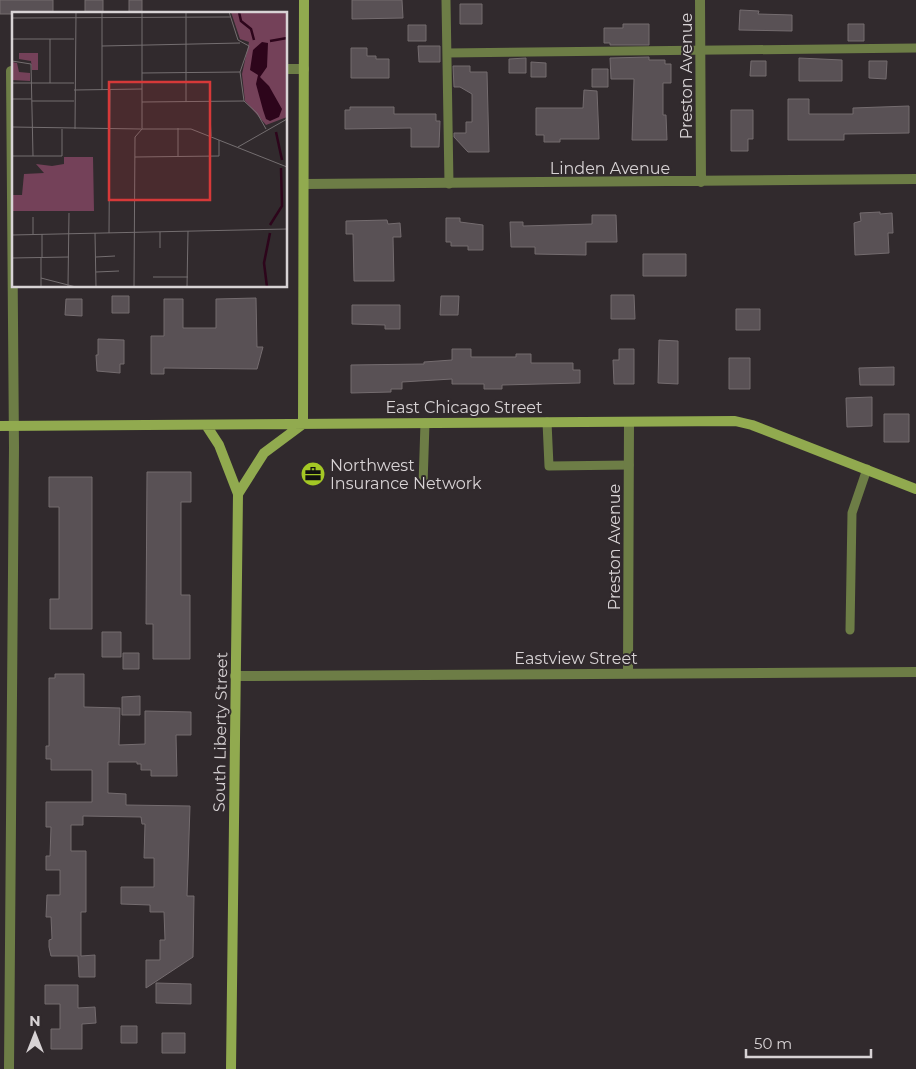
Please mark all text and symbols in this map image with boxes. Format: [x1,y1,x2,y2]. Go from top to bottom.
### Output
inset map [12,12,288,288]
street label: Preston Avenue [677,13,696,139]
street label: Linden Avenue [550,159,670,178]
street label: East Chicago Street [386,398,543,417]
place label: Northwest Insurance Network [330,456,482,493]
office icon: Northwest Insurance Network [300,461,326,487]
street label: Preston Avenue [605,484,624,610]
street label: Eastview Street [514,649,638,668]
street label: South Liberty Street [210,651,231,812]
north arrow [10,1009,60,1059]
text: N [29,1012,41,1030]
scale bar [746,1026,871,1058]
text: 50 m [754,1034,792,1053]

